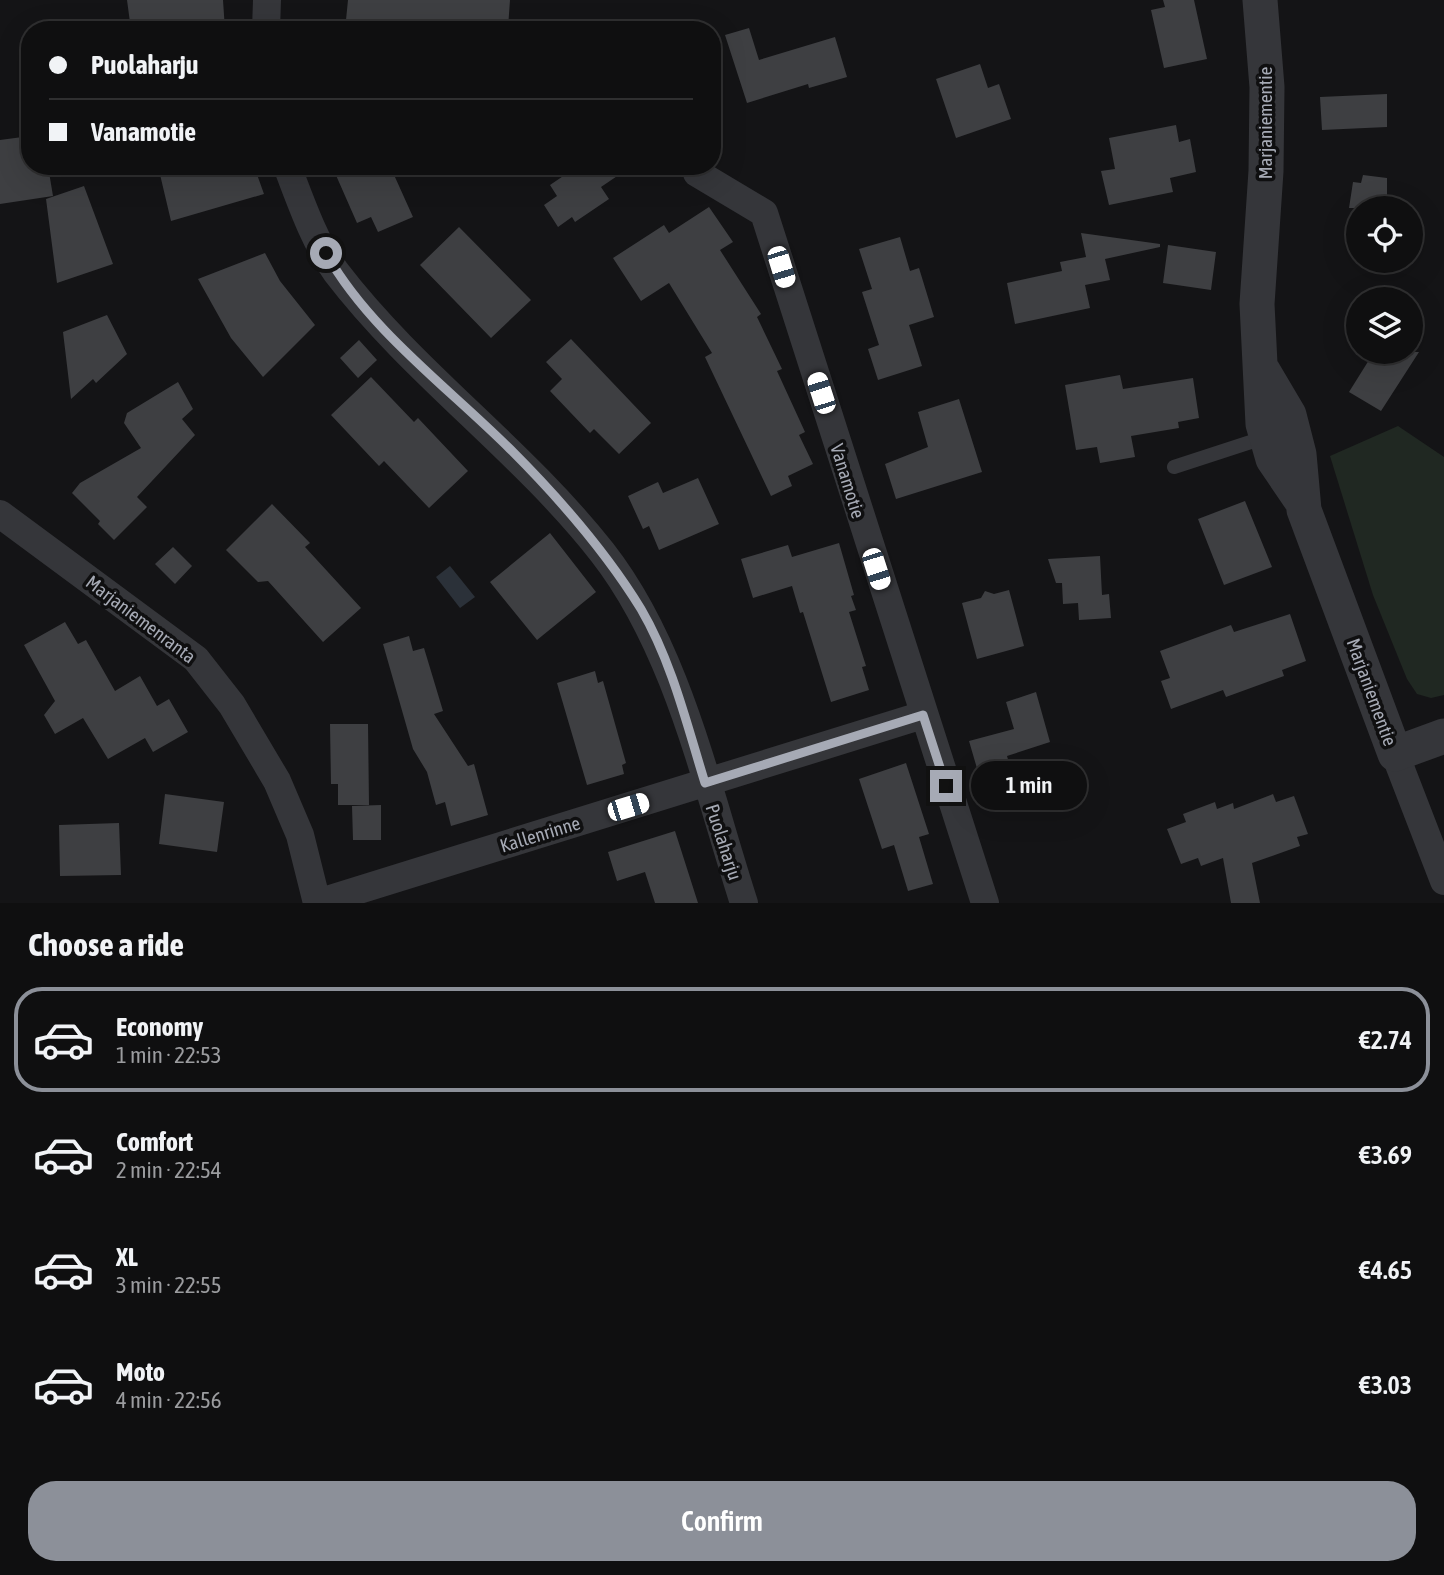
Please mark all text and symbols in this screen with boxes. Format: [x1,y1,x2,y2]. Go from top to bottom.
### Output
text: Puolaharju [91,50,198,80]
street label: Marjaniementie [1254,67,1276,179]
text: Vanamotie [91,117,196,147]
map controls [1346,196,1423,364]
button: locate [1346,196,1423,273]
route start [310,237,342,269]
car [765,244,798,290]
button: layers [1346,287,1423,364]
car [805,370,838,416]
street label: Vanamotie [826,441,870,521]
car [860,546,893,592]
street label: Marjaniemenranta [82,571,200,667]
street label: Marjaniementie [1342,635,1402,749]
callout: 1 min [970,762,1086,810]
route end [930,770,962,802]
text: 1 min [1006,772,1052,798]
car [605,791,652,823]
street label: Puolaharju [701,801,747,883]
street label: Kallenrinne [497,811,583,857]
text: Choose a ride [28,926,184,963]
icon: car [32,1008,95,1071]
text: Economy [116,1012,203,1042]
text: €2.74 [1359,1025,1412,1055]
text: 1 min · 22:53 [116,1042,222,1068]
icon: car [32,1123,95,1186]
text: Comfort [116,1127,193,1157]
text: €3.69 [1359,1140,1412,1170]
text: 2 min · 22:54 [116,1157,222,1183]
icon: car [32,1238,95,1301]
text: XL [116,1242,138,1272]
text: €4.65 [1359,1255,1412,1285]
text: 3 min · 22:55 [116,1272,222,1298]
icon: car [32,1353,95,1416]
text: Moto [116,1357,165,1387]
text: €3.03 [1359,1370,1412,1400]
text: 4 min · 22:56 [116,1387,222,1413]
button: Confirm [28,1481,1416,1561]

